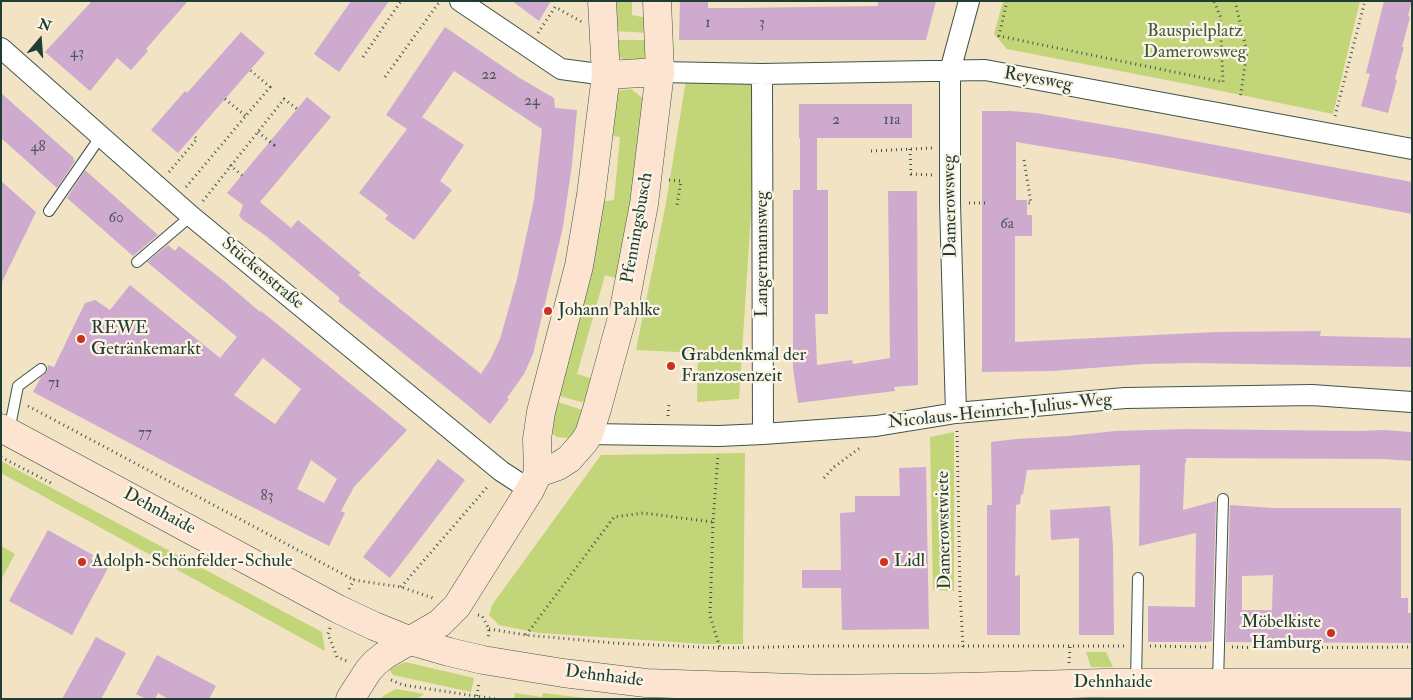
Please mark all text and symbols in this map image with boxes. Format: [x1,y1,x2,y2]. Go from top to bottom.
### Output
north arrow [15,15,65,65]
text: N [36,15,53,35]
house number: 1 [705,15,711,33]
house number: 3 [759,15,765,33]
park label: Bauspielplatz Damerowsweg [1143,21,1247,64]
house number: 43 [70,45,84,63]
street label: Reyesweg [1002,63,1074,97]
house number: 22 [481,67,497,85]
house number: 24 [524,93,540,111]
house number: 2 [832,112,840,130]
house number: 11a [884,112,900,130]
house number: 48 [30,139,46,157]
street label: Damerowsweg [939,154,963,258]
street label: Pfenningsbusch [618,171,658,285]
street label: Langermannsweg [752,191,774,317]
house number: 60 [108,210,124,228]
house number: 6a [1000,216,1014,234]
street label: Stückenstraße [216,233,308,315]
place label: Johann Pahlke [558,300,660,322]
marker: Johann Pahlke [542,305,554,317]
place label: REWE Getränkemarkt [91,318,201,360]
marker: REWE Getränkemarkt [75,333,87,345]
place label: Grabdenkmal der Franzosenzeit [681,345,806,388]
marker: Grabdenkmal der Franzosenzeit [665,360,677,372]
house number: 71 [48,375,60,393]
street label: Nicolaus-Heinrich-Julius-Weg [887,389,1113,435]
house number: 77 [138,425,152,443]
street label: Damerowstwiete [933,471,957,589]
street label: Dehnhaide [119,484,199,540]
house number: 83 [261,488,273,506]
place label: Adolph-Schönfelder-Schule [92,551,293,573]
place label: Lidl [894,551,925,573]
marker: Adolph-Schönfelder-Schule [76,556,88,568]
marker: Lidl [878,556,890,568]
place label: Möbelkiste Hamburg [1241,612,1321,654]
marker: Möbelkiste Hamburg [1325,627,1337,639]
street label: Dehnhaide [564,661,644,693]
street label: Dehnhaide [1074,672,1152,694]

